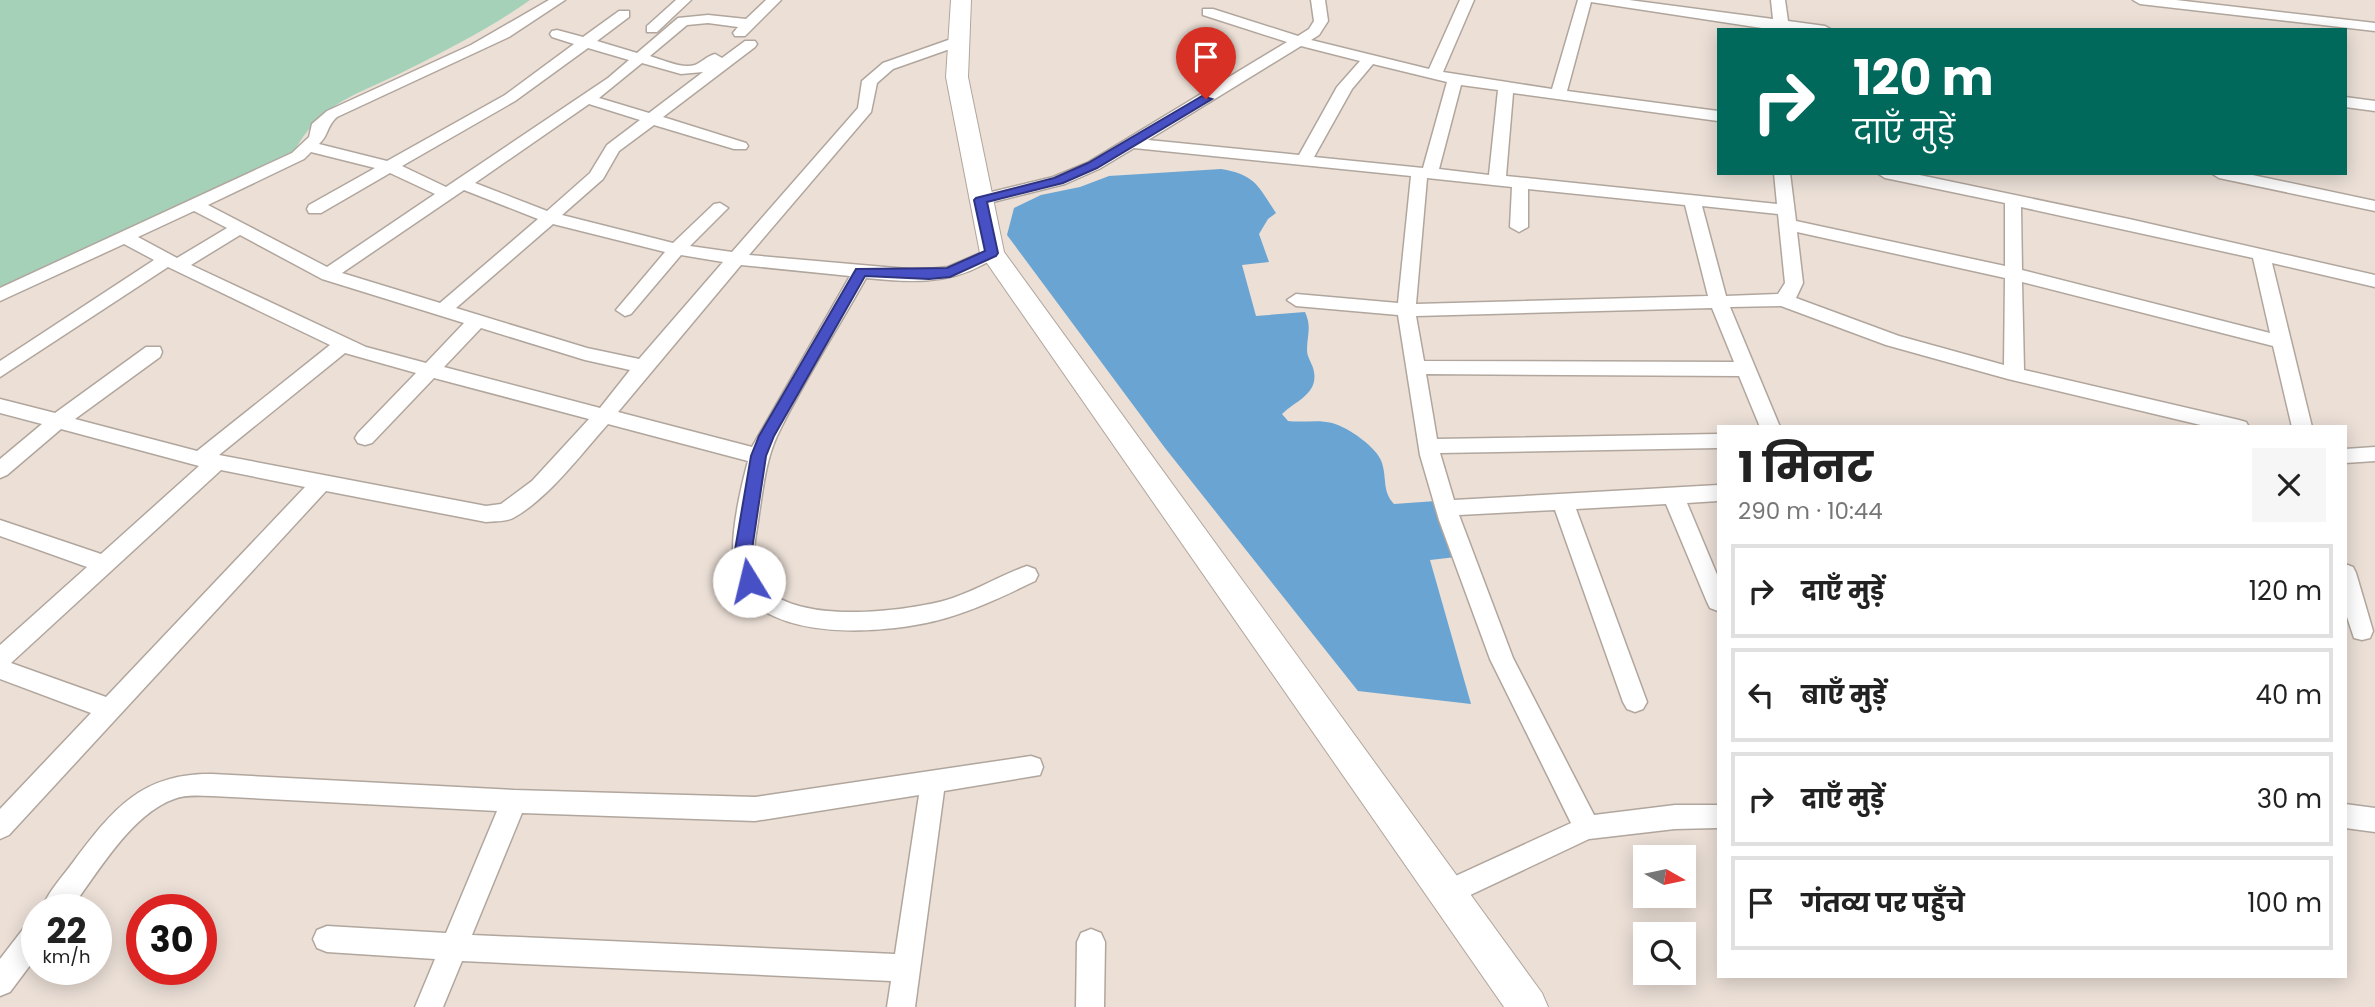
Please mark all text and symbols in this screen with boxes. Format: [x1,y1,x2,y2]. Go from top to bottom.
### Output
pin [1176,27,1236,99]
icon: arrive [1187,38,1225,76]
text: 120 m [1853,44,1994,112]
icon: right [1738,56,1829,147]
text: दाएँ मुड़ें [1853,109,1955,154]
text: 1 मिनट [1738,438,1873,497]
button: close [2252,448,2326,522]
text: 290 m · 10:44 [1738,495,1883,527]
position arrow [712,544,786,618]
icon: right [1742,572,1780,610]
text: दाएँ मुड़ें [1801,573,1884,609]
text: 120 m [2249,573,2322,609]
icon: left [1742,676,1780,714]
text: बाएँ मुड़ें [1801,677,1886,713]
text: 40 m [2256,677,2322,713]
icon: right [1742,780,1780,818]
text: दाएँ मुड़ें [1801,781,1884,817]
text: 30 m [2257,781,2322,817]
north arrow [1633,845,1696,908]
map controls [1633,845,1696,985]
icon: arrive [1742,884,1780,922]
text: गंतव्य पर पहुँचे [1801,885,1965,921]
text: 100 m [2247,885,2322,921]
speed limit sign: 30 [126,894,217,985]
text: 22 [47,906,86,955]
button: search [1633,922,1696,985]
text: km/h [43,944,90,969]

